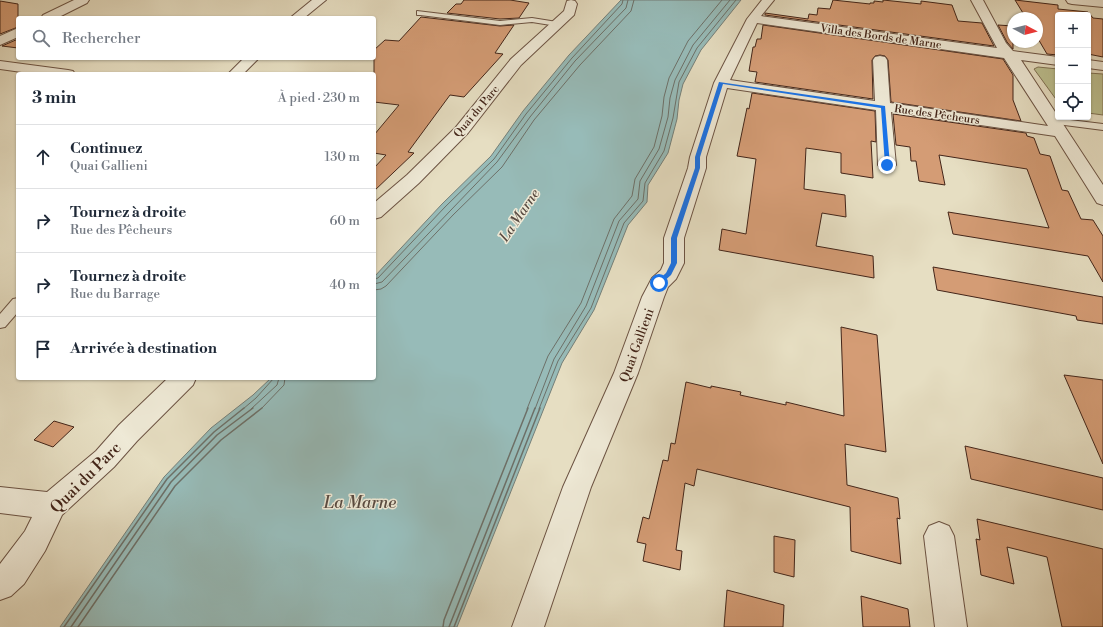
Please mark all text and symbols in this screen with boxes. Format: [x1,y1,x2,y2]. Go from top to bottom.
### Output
north arrow [1007,12,1043,48]
map controls [1055,12,1091,120]
button: + [1055,12,1091,48]
search box [16,16,376,60]
street label: Villa des Bords de Marne [818,21,943,53]
icon: search [30,27,52,49]
text: Rechercher [62,29,141,48]
button: − [1055,48,1091,84]
street label: Quai du Parc [451,82,503,141]
button: locate [1055,84,1091,120]
text: 3 min [32,87,76,109]
text: À pied · 230 m [278,90,360,106]
street label: Rue des Pêcheurs [893,102,981,128]
text: Continuez [70,139,142,158]
icon: ahead [32,146,54,168]
text: 130 m [325,149,360,165]
route end [878,156,896,174]
text: Quai Gallieni [70,158,148,174]
water label: La Marne [495,185,544,246]
text: Tournez à droite [70,203,186,222]
icon: right [32,210,54,232]
text: 60 m [329,213,360,229]
text: Rue des Pêcheurs [70,222,172,238]
text: Tournez à droite [70,267,186,286]
icon: right [32,274,54,296]
route start [650,274,668,292]
text: 40 m [330,277,360,293]
text: Rue du Barrage [70,286,160,302]
street label: Quai Gallieni [616,306,658,385]
icon: arrive [32,338,54,360]
text: Arrivée à destination [70,339,217,358]
street label: Quai du Parc [46,438,126,518]
water label: La Marne [323,492,396,514]

